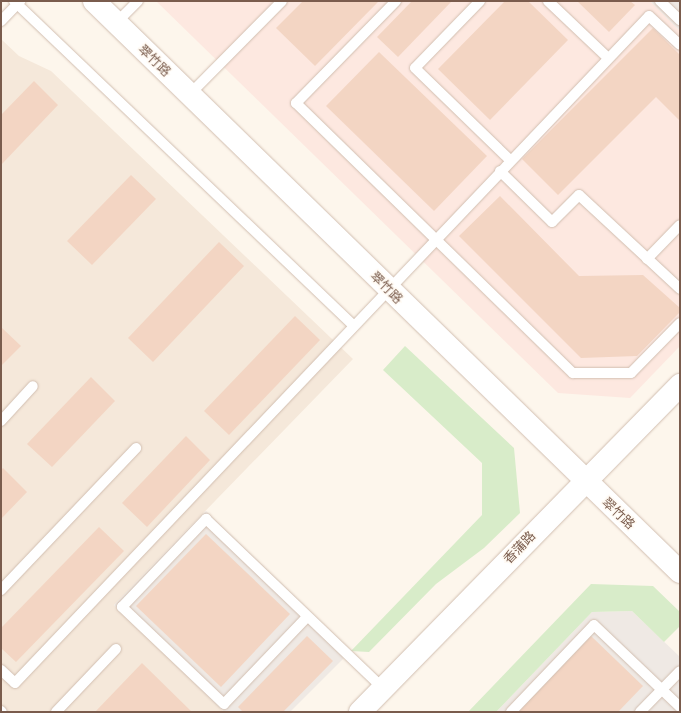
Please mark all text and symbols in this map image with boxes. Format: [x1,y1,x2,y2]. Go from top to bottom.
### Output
street label: 翠竹路 [135,42,173,80]
street label: 翠竹路 [367,269,405,307]
street label: 翠竹路 [598,495,638,533]
street label: 香蒲路 [501,529,539,567]

